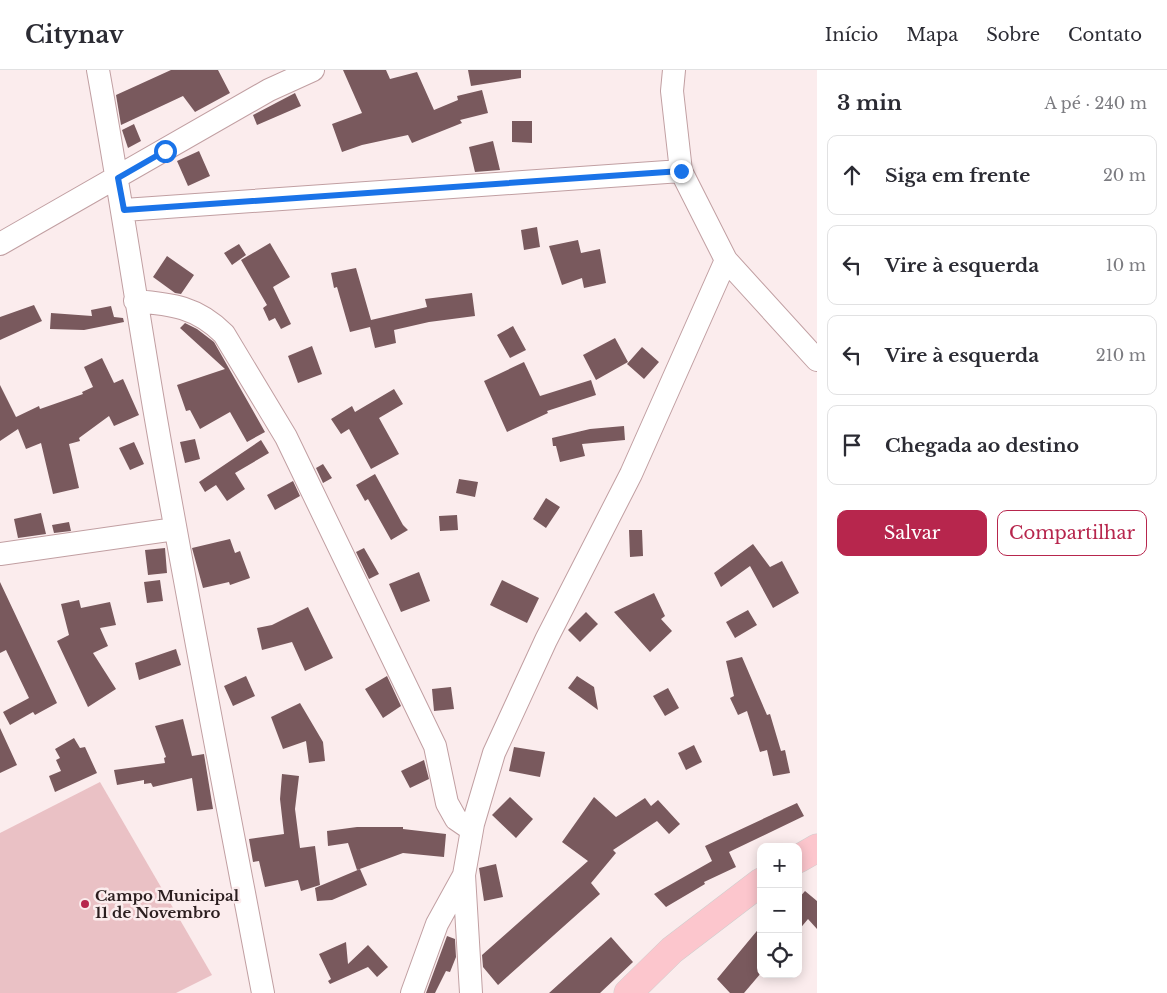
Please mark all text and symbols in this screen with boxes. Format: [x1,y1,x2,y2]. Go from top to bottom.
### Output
text: Citynav [25,20,124,49]
text: Início [825,24,878,46]
text: Mapa [906,24,958,46]
text: Sobre [986,24,1040,46]
text: Contato [1068,24,1142,46]
text: 3 min [837,90,902,116]
text: A pé · 240 m [1045,93,1147,113]
route start [154,140,177,163]
route end [670,160,693,183]
icon: ahead [838,161,866,189]
text: Siga em frente [885,164,1030,187]
text: 20 m [1103,165,1146,185]
icon: left [838,251,866,279]
text: Vire à esquerda [885,254,1039,277]
text: 10 m [1106,255,1146,275]
icon: left [838,341,866,369]
text: Vire à esquerda [885,344,1039,367]
text: 210 m [1096,345,1146,365]
icon: arrive [838,431,866,459]
text: Chegada ao destino [885,434,1079,457]
button: Salvar [837,510,987,556]
button: Compartilhar [997,510,1147,556]
map controls [757,843,802,978]
button: + [757,843,802,888]
place label: Campo Municipal 11 de Novembro [95,886,240,922]
button: − [757,888,802,933]
marker: Campo Municipal 11 de Novembro [79,898,91,910]
button: locate [757,933,802,978]

